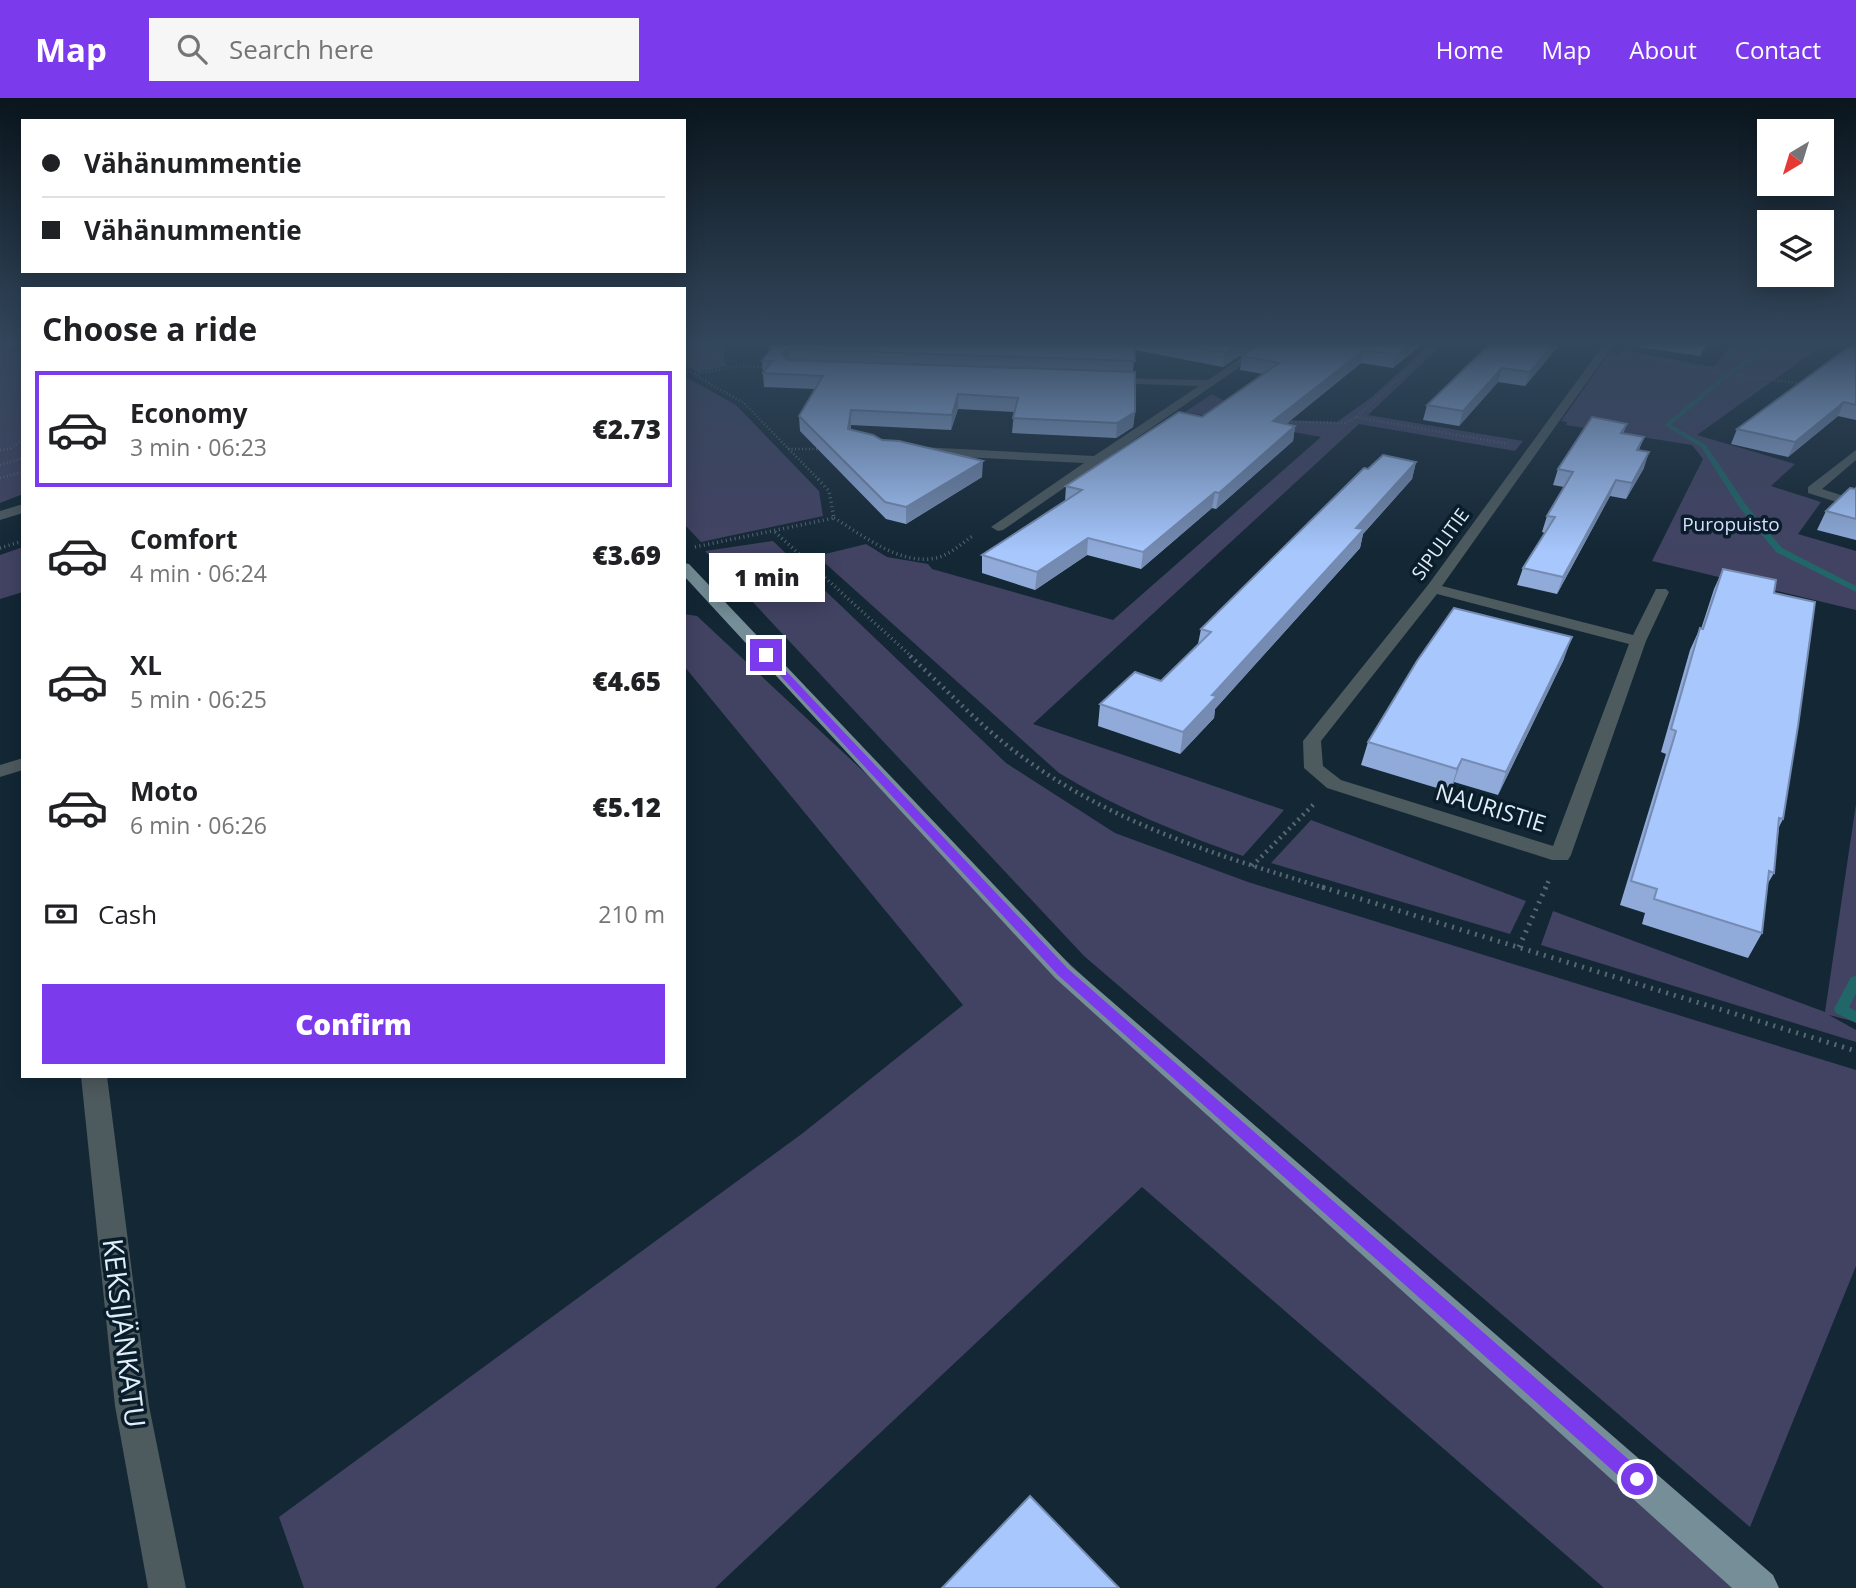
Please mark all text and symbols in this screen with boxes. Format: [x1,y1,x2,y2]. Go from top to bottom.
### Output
search box [149,18,639,81]
text: Map [35,27,107,72]
icon: search [173,30,211,68]
text: Search here [229,31,374,67]
text: Home [1436,33,1504,66]
text: Map [1542,33,1591,66]
text: About [1629,33,1697,66]
text: Contact [1735,33,1821,66]
north arrow [1757,119,1834,196]
map controls [1757,119,1834,287]
text: Vähänummentie [84,145,302,181]
button: layers [1757,210,1834,287]
text: Vähänummentie [84,212,302,248]
text: Choose a ride [42,307,257,350]
text: Economy [130,395,248,431]
icon: car [46,398,109,461]
text: €2.73 [593,411,661,447]
text: 3 min · 06:23 [130,431,267,463]
street label: SIPULITIE [1405,503,1475,585]
park label: Puropuisto [1682,511,1780,537]
text: Comfort [130,521,237,557]
icon: car [46,524,109,587]
text: €3.69 [593,537,661,573]
callout: 1 min [708,554,824,602]
text: 4 min · 06:24 [130,557,267,589]
text: 1 min [734,561,800,593]
route end [750,639,782,671]
text: XL [130,647,162,683]
icon: car [46,650,109,713]
text: €4.65 [593,663,661,699]
text: 5 min · 06:25 [130,683,267,715]
text: Moto [130,773,198,809]
street label: NAURISTIE [1432,775,1550,839]
icon: car [46,776,109,839]
text: €5.12 [593,789,661,825]
text: 6 min · 06:26 [130,809,267,841]
icon: cash [42,895,80,933]
text: Cash [98,896,157,932]
text: 210 m [598,898,665,930]
button: Confirm [42,984,665,1064]
street label: KEKSIJÄNKATU [95,1236,155,1430]
route start [1621,1463,1653,1495]

